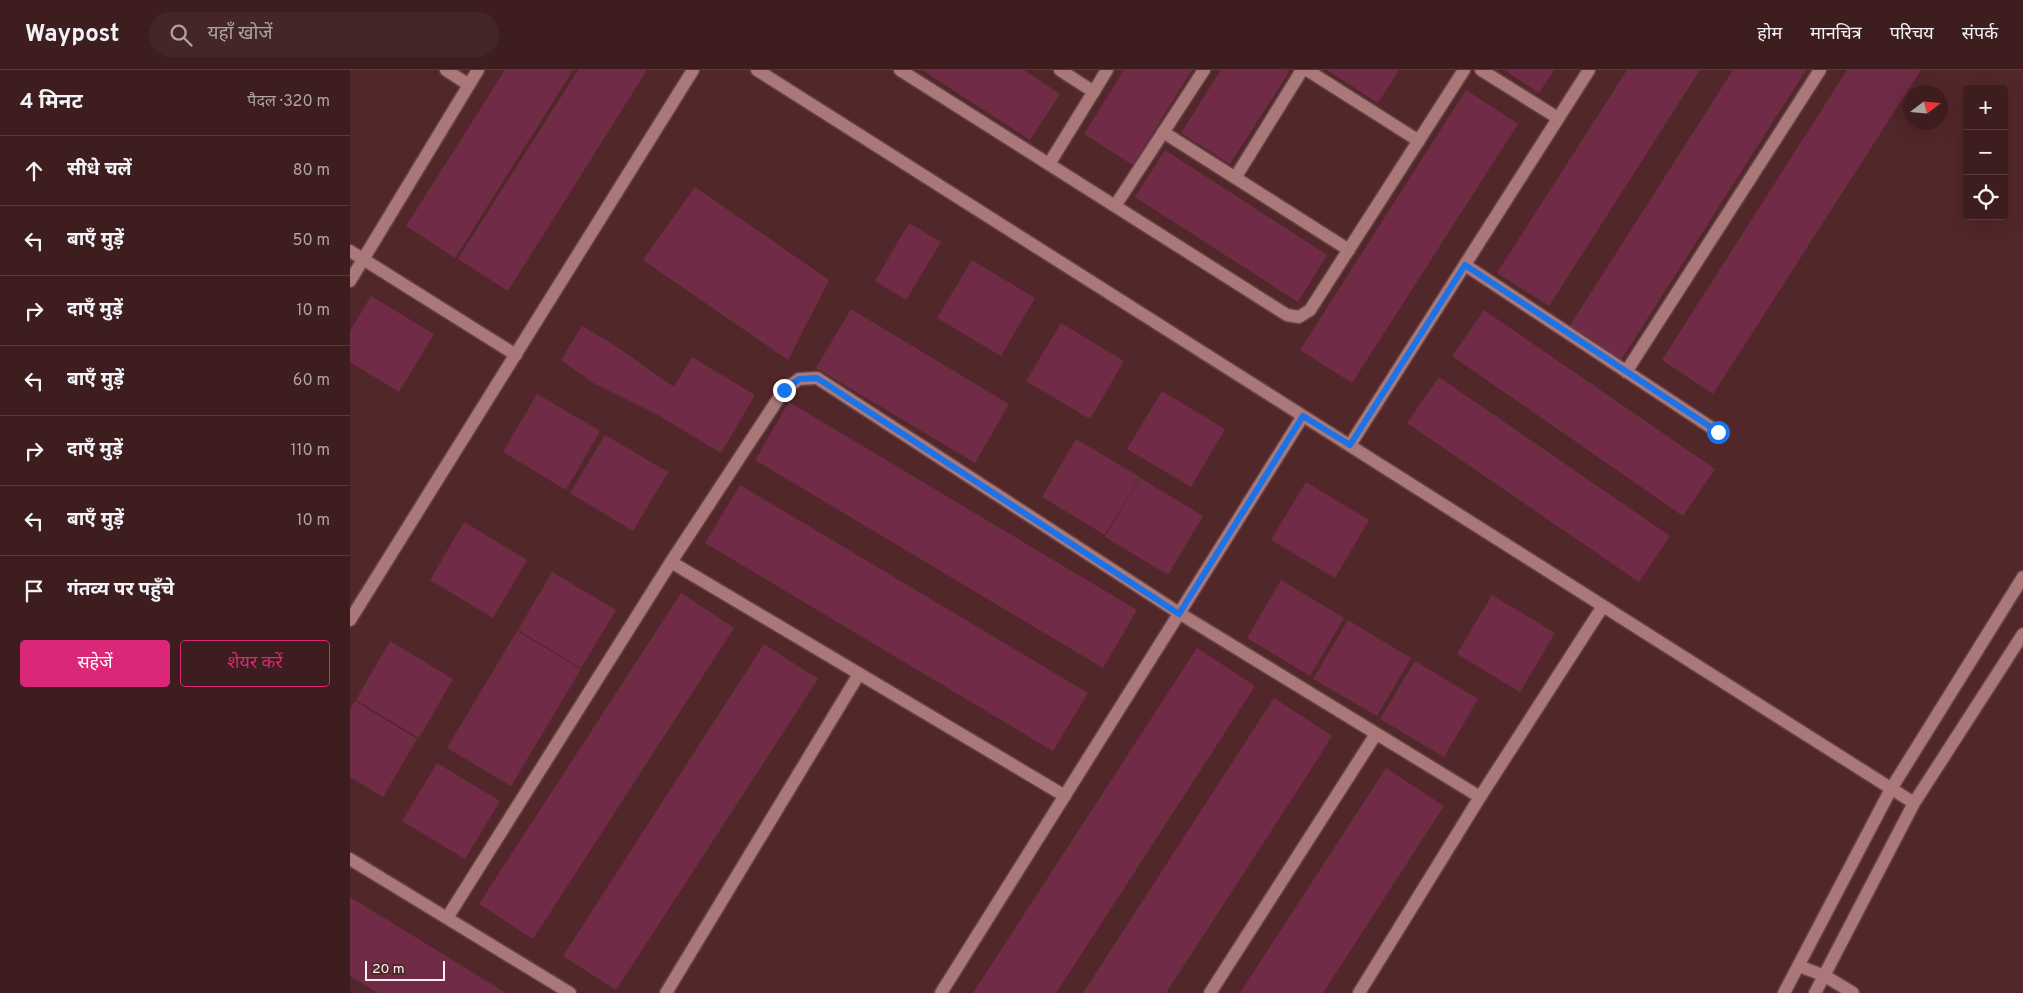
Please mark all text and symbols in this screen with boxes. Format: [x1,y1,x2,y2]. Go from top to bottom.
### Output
search box [149,12,499,57]
text: Waypost [25,20,119,50]
icon: search [167,21,195,49]
text: यहाँ खोजें [207,22,273,46]
text: होम [1757,23,1782,46]
text: मानचित्र [1810,23,1862,46]
text: परिचय [1890,23,1934,46]
text: संपर्क [1962,23,1998,46]
north arrow [1903,85,1948,130]
map controls [1963,85,2008,220]
button: + [1963,85,2008,130]
text: 4 मिनट [20,89,83,116]
text: पैदल · 320 m [247,92,330,112]
button: − [1963,130,2008,175]
icon: ahead [20,157,48,185]
text: सीधे चलें [67,158,132,182]
text: 80 m [293,161,330,181]
button: locate [1963,175,2008,220]
icon: left [20,227,48,255]
text: बाएँ मुड़ें [67,228,124,252]
text: 50 m [293,231,330,251]
icon: right [20,297,48,325]
text: दाएँ मुड़ें [67,298,123,322]
text: 10 m [296,301,330,321]
icon: left [20,367,48,395]
text: बाएँ मुड़ें [67,368,124,392]
text: 60 m [293,371,330,391]
route end [773,379,796,402]
route start [1707,421,1730,444]
icon: right [20,437,48,465]
text: दाएँ मुड़ें [67,438,123,462]
text: 110 m [290,441,330,461]
icon: left [20,507,48,535]
text: बाएँ मुड़ें [67,508,124,532]
text: 10 m [296,511,330,531]
icon: arrive [20,577,48,605]
text: गंतव्य पर पहुँचे [67,578,174,602]
button: सहेजें [20,640,170,687]
button: शेयर करें [180,640,330,687]
scale bar [365,958,445,981]
text: 20 m [372,961,405,978]

